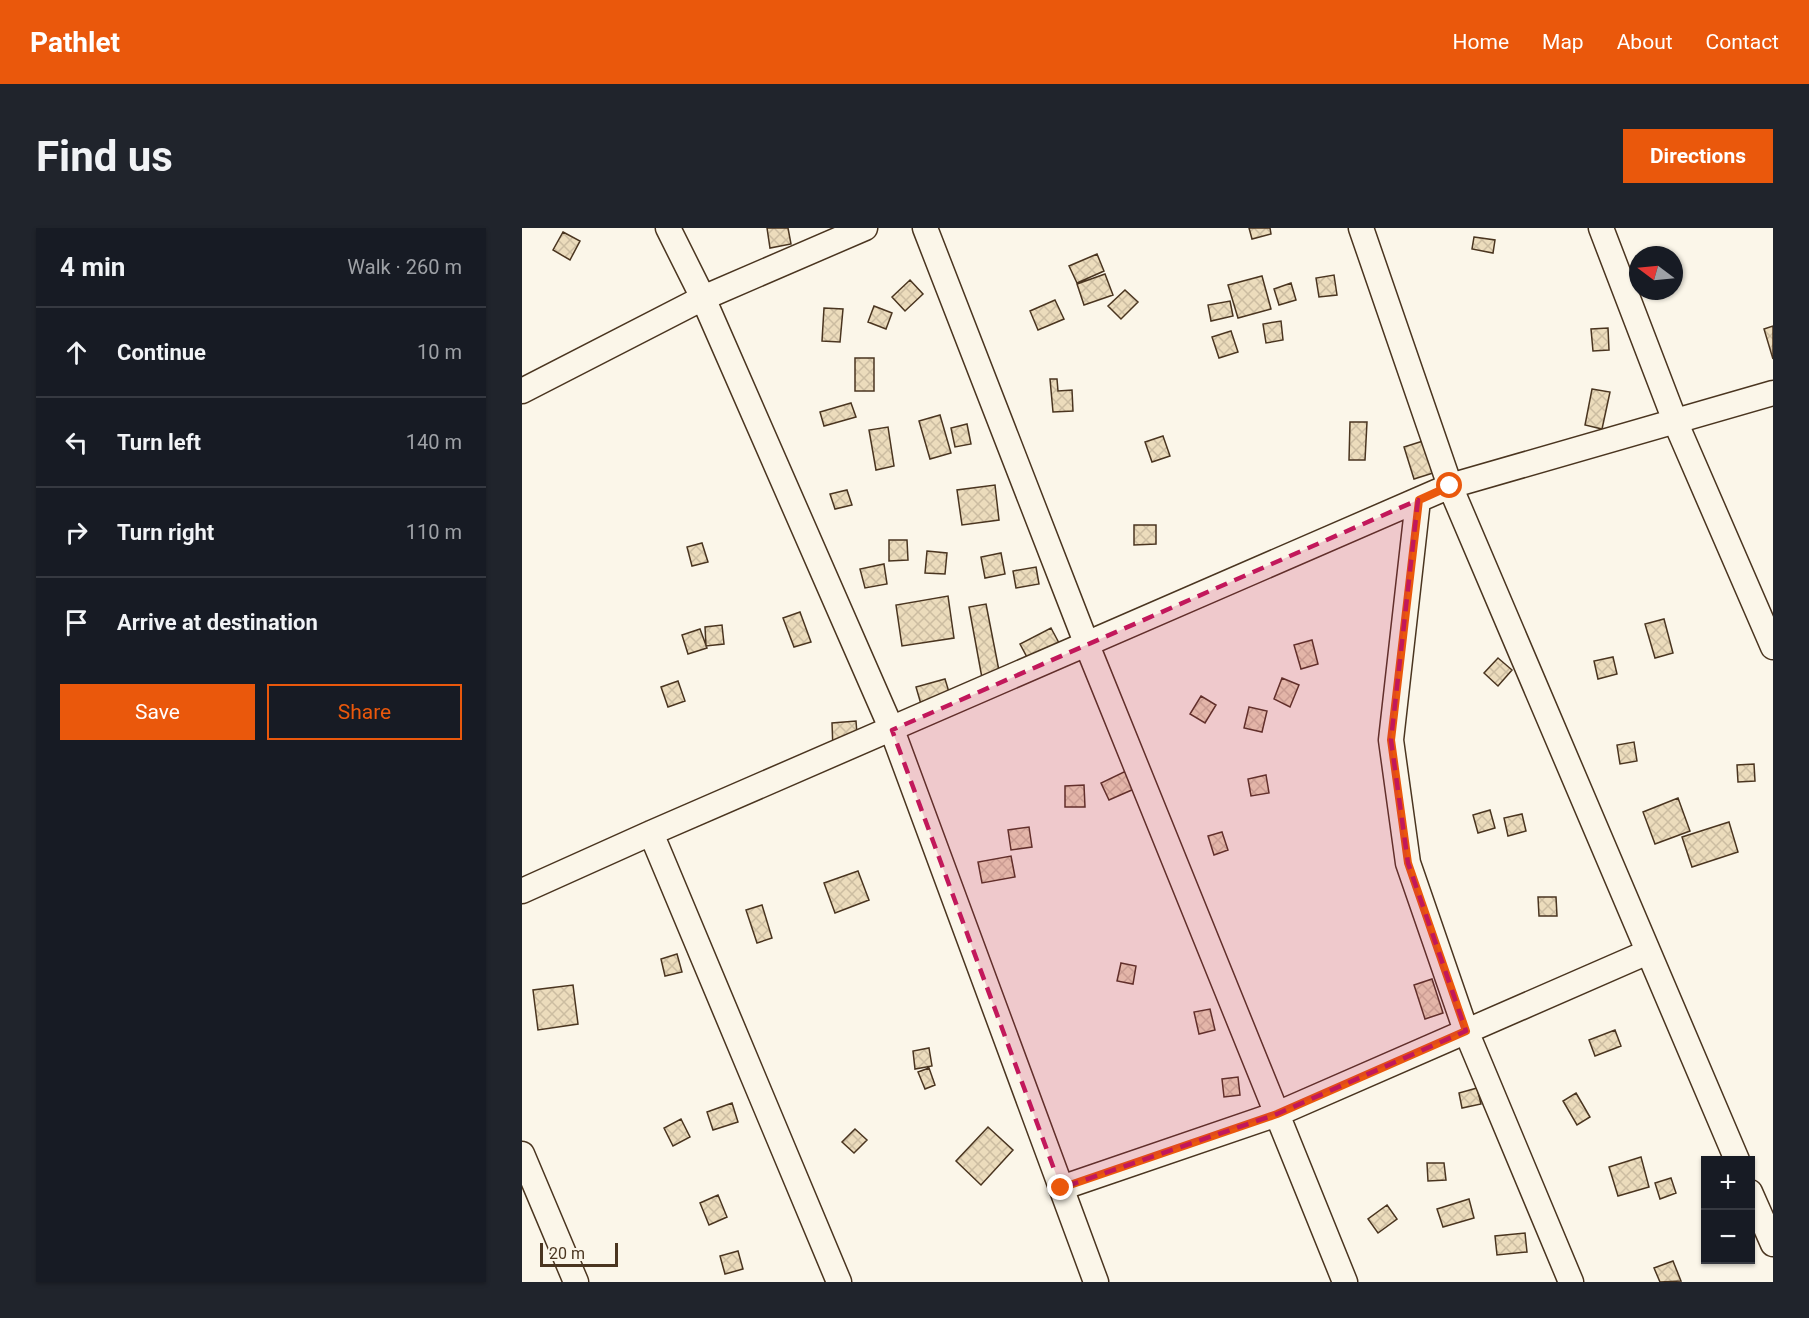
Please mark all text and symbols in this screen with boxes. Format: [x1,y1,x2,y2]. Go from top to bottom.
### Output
text: Pathlet [30,26,120,59]
text: Home [1453,30,1509,54]
text: Map [1542,30,1584,54]
text: About [1617,30,1673,54]
text: Contact [1706,30,1779,54]
button: Directions [1623,129,1773,183]
text: Find us [36,132,173,181]
north arrow [1629,246,1683,300]
text: 4 min [60,252,125,282]
text: Walk · 260 m [347,255,462,279]
icon: ahead [60,336,93,369]
text: Continue [117,340,206,365]
text: 10 m [417,340,462,364]
icon: left [60,426,93,459]
text: Turn left [117,430,201,455]
text: 140 m [406,430,462,454]
route start [1436,472,1462,498]
icon: right [60,516,93,549]
text: Turn right [117,520,214,545]
text: 110 m [406,520,462,544]
icon: arrive [60,606,93,639]
text: Arrive at destination [117,610,318,635]
button: Save [60,684,255,740]
button: Share [267,684,462,740]
map controls [1701,1156,1755,1264]
button: + [1701,1156,1755,1210]
route end [1047,1174,1073,1200]
button: − [1701,1210,1755,1264]
scale bar [540,1240,618,1268]
text: 20 m [549,1244,585,1263]

